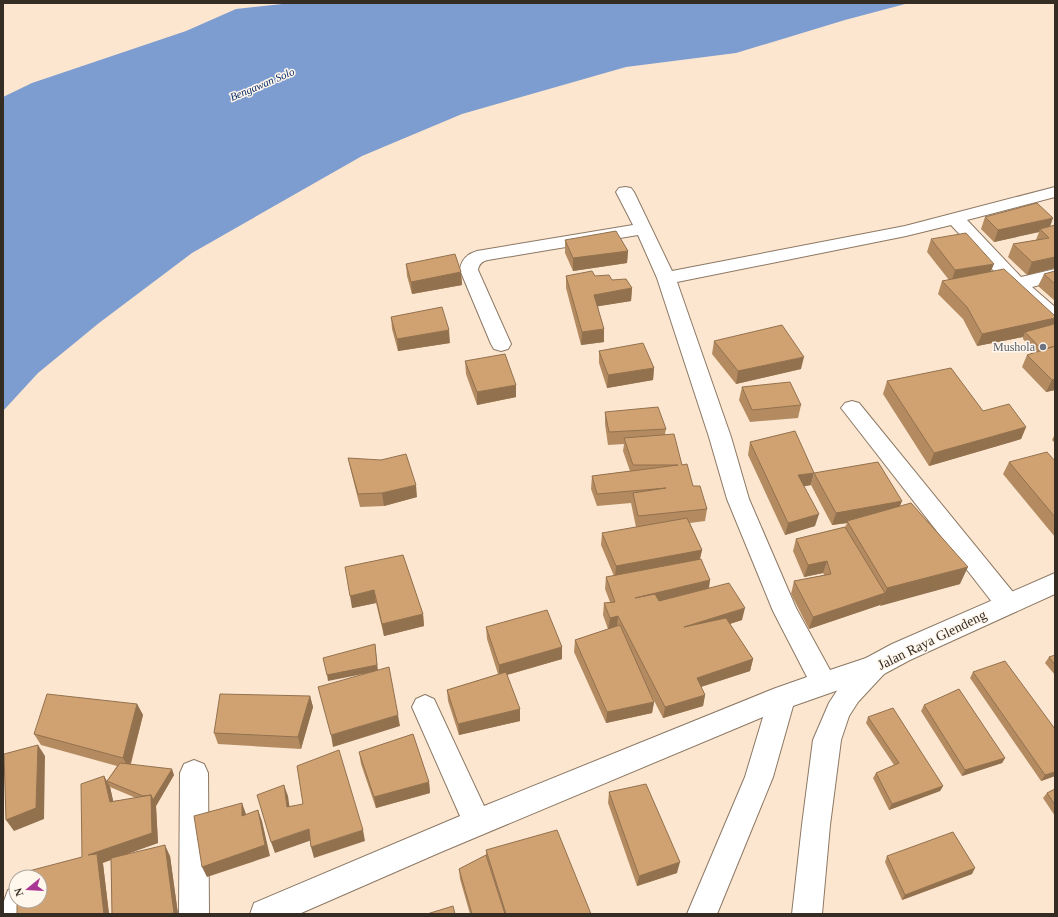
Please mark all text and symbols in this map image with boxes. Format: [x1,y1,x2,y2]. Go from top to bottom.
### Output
water label: Bengawan Solo [228,65,296,103]
place label: Mushola [993,340,1036,354]
marker: Mushola [1038,342,1048,352]
street label: Jalan Raya Glendeng [875,607,989,673]
north arrow [8,869,48,909]
text: N [12,886,25,898]

